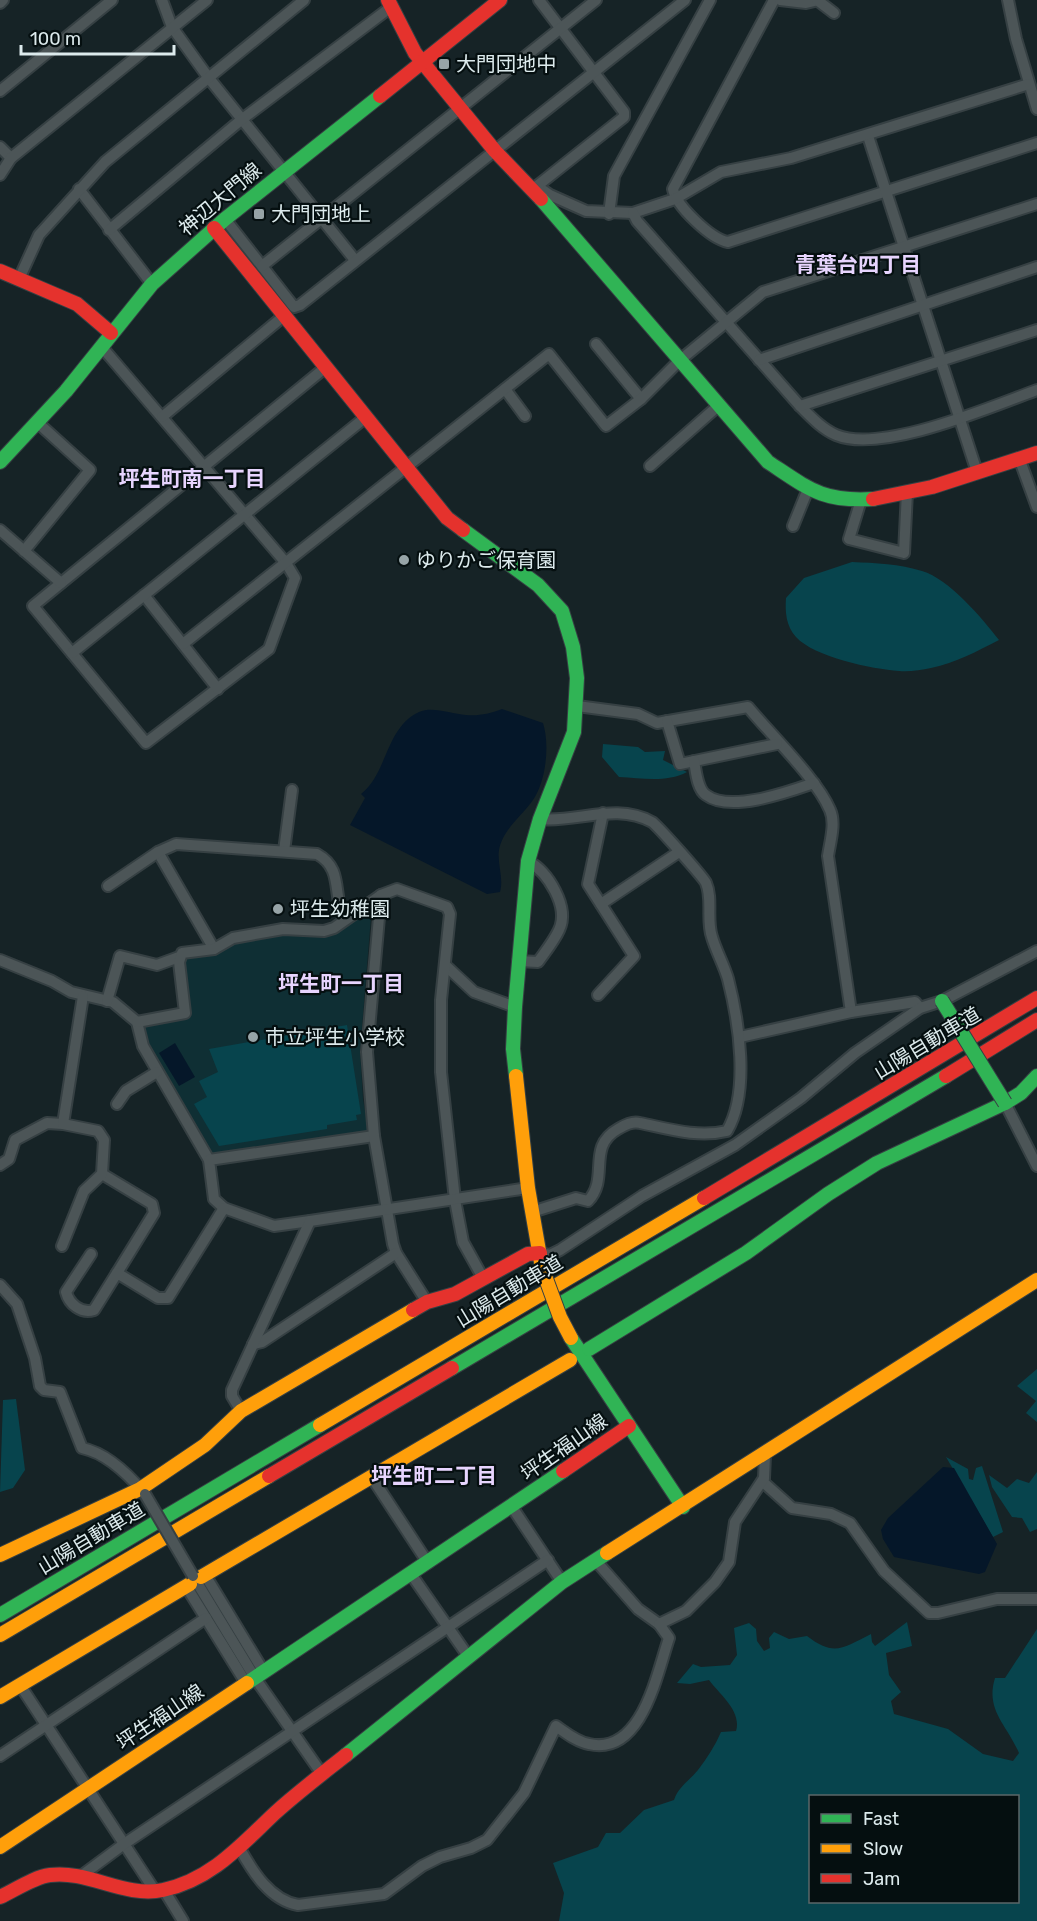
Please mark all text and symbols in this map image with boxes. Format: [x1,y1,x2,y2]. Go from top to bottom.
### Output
scale bar [21,18,174,56]
text: 100 m [30,28,81,50]
place label: 大門団地中 [456,52,556,76]
marker: 大門団地中 [437,57,451,71]
street label: 神辺大門線 [174,158,266,240]
place label: 大門団地上 [271,202,371,226]
marker: 大門団地上 [252,207,266,221]
district label: 青葉台四丁目 [795,252,921,277]
district label: 坪生町南一丁目 [119,466,266,491]
place label: ゆりかご保育園 [416,548,556,572]
marker: ゆりかご保育園 [397,553,411,567]
place label: 坪生幼稚園 [290,897,390,921]
marker: 坪生幼稚園 [271,902,285,916]
district label: 坪生町一丁目 [278,971,404,996]
street label: 山陽自動車道 [869,1002,985,1084]
place label: 市立坪生小学校 [265,1025,405,1049]
marker: 市立坪生小学校 [246,1030,260,1044]
street label: 山陽自動車道 [451,1250,567,1332]
street label: 坪生福山線 [516,1408,612,1486]
district label: 坪生町二丁目 [371,1463,497,1488]
street label: 山陽自動車道 [33,1497,149,1579]
street label: 坪生福山線 [112,1679,208,1755]
legend [809,1795,1019,1903]
text: Fast [863,1808,899,1830]
text: Slow [863,1838,903,1860]
text: Jam [863,1868,900,1890]

